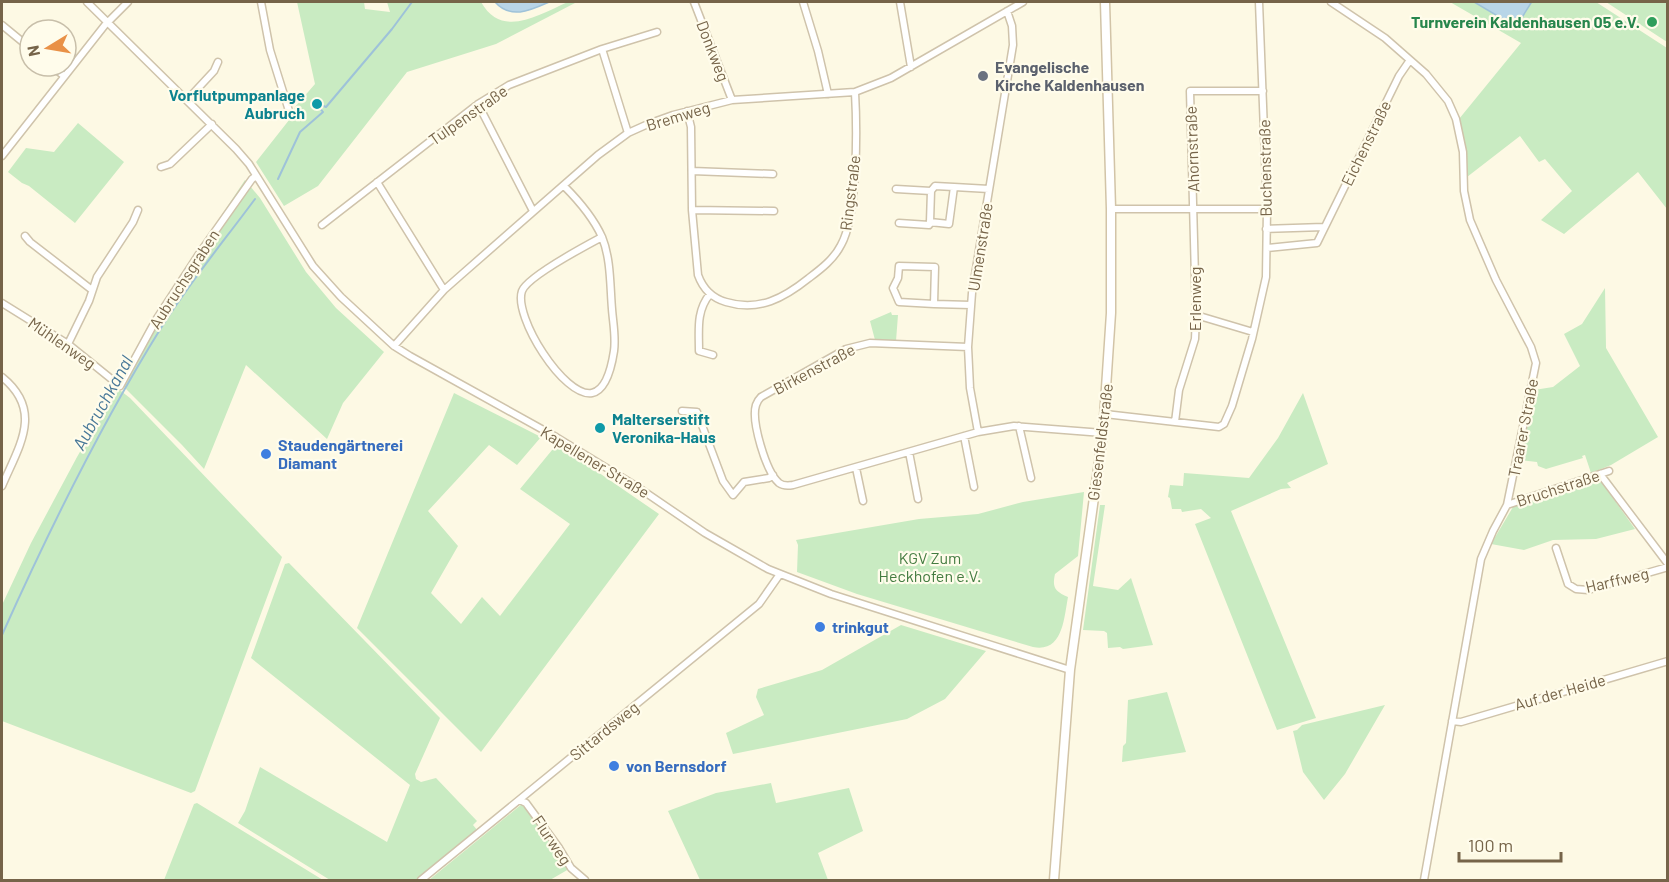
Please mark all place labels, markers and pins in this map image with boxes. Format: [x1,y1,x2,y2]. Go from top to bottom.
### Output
place label: Turnverein Kaldenhausen 05 e.V. [1411,12,1640,31]
marker: Turnverein Kaldenhausen 05 e.V. [1645,15,1659,29]
place label: Evangelische Kirche Kaldenhausen [995,57,1145,94]
marker: Evangelische Kirche Kaldenhausen [976,69,990,83]
place label: Vorflutpumpanlage Aubruch [169,85,305,122]
marker: Vorflutpumpanlage Aubruch [310,97,324,111]
place label: Malterserstift Veronika-Haus [612,409,716,446]
marker: Malterserstift Veronika-Haus [593,421,607,435]
place label: Staudengärtnerei Diamant [278,435,403,472]
marker: Staudengärtnerei Diamant [259,447,273,461]
place label: trinkgut [832,617,889,636]
marker: trinkgut [813,620,827,634]
place label: von Bernsdorf [626,756,727,775]
marker: von Bernsdorf [607,759,621,773]

